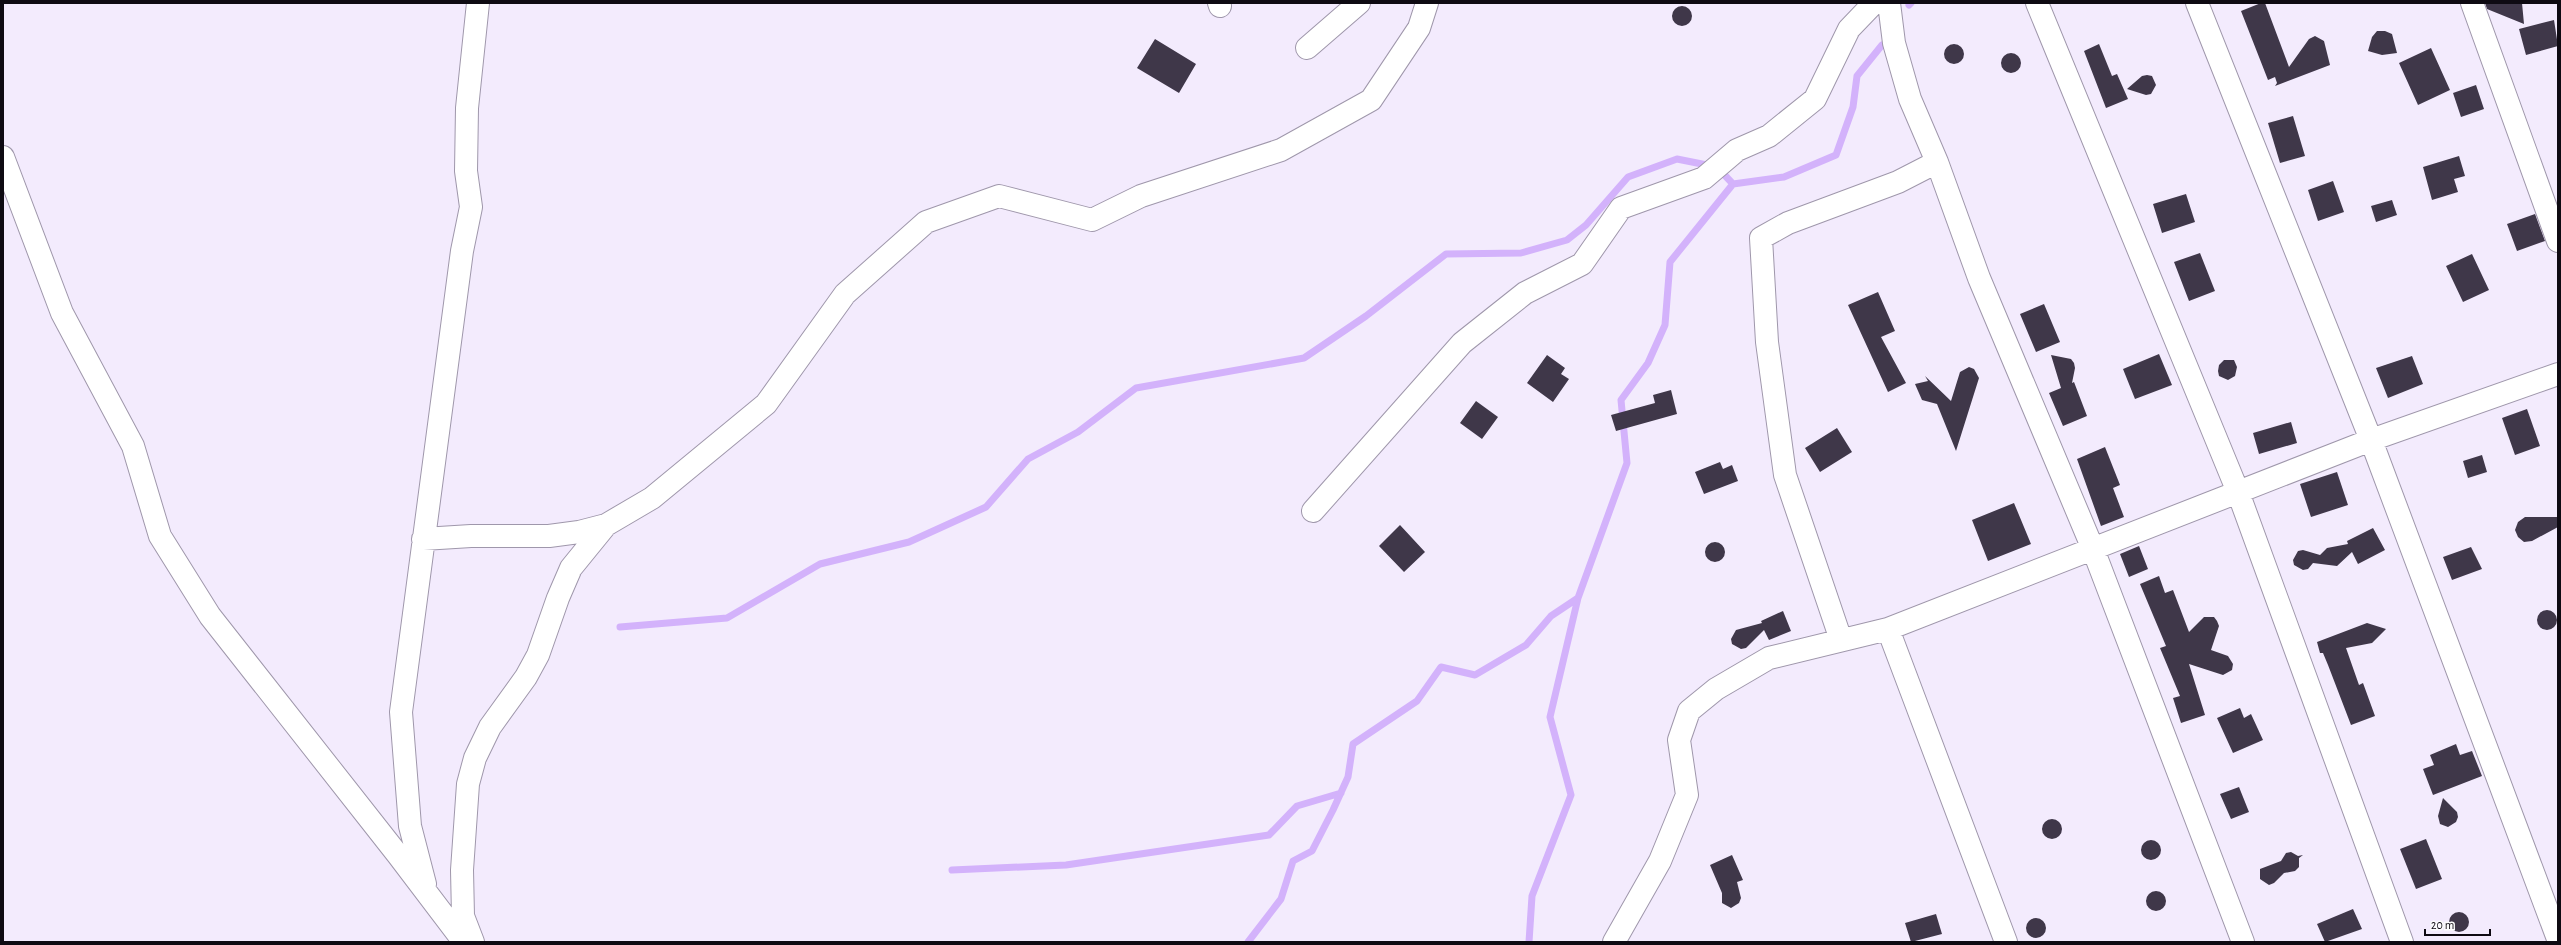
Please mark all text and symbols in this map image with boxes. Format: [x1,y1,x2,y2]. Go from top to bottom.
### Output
scale bar [2425,911,2490,937]
text: 20 m [2431,919,2454,931]

